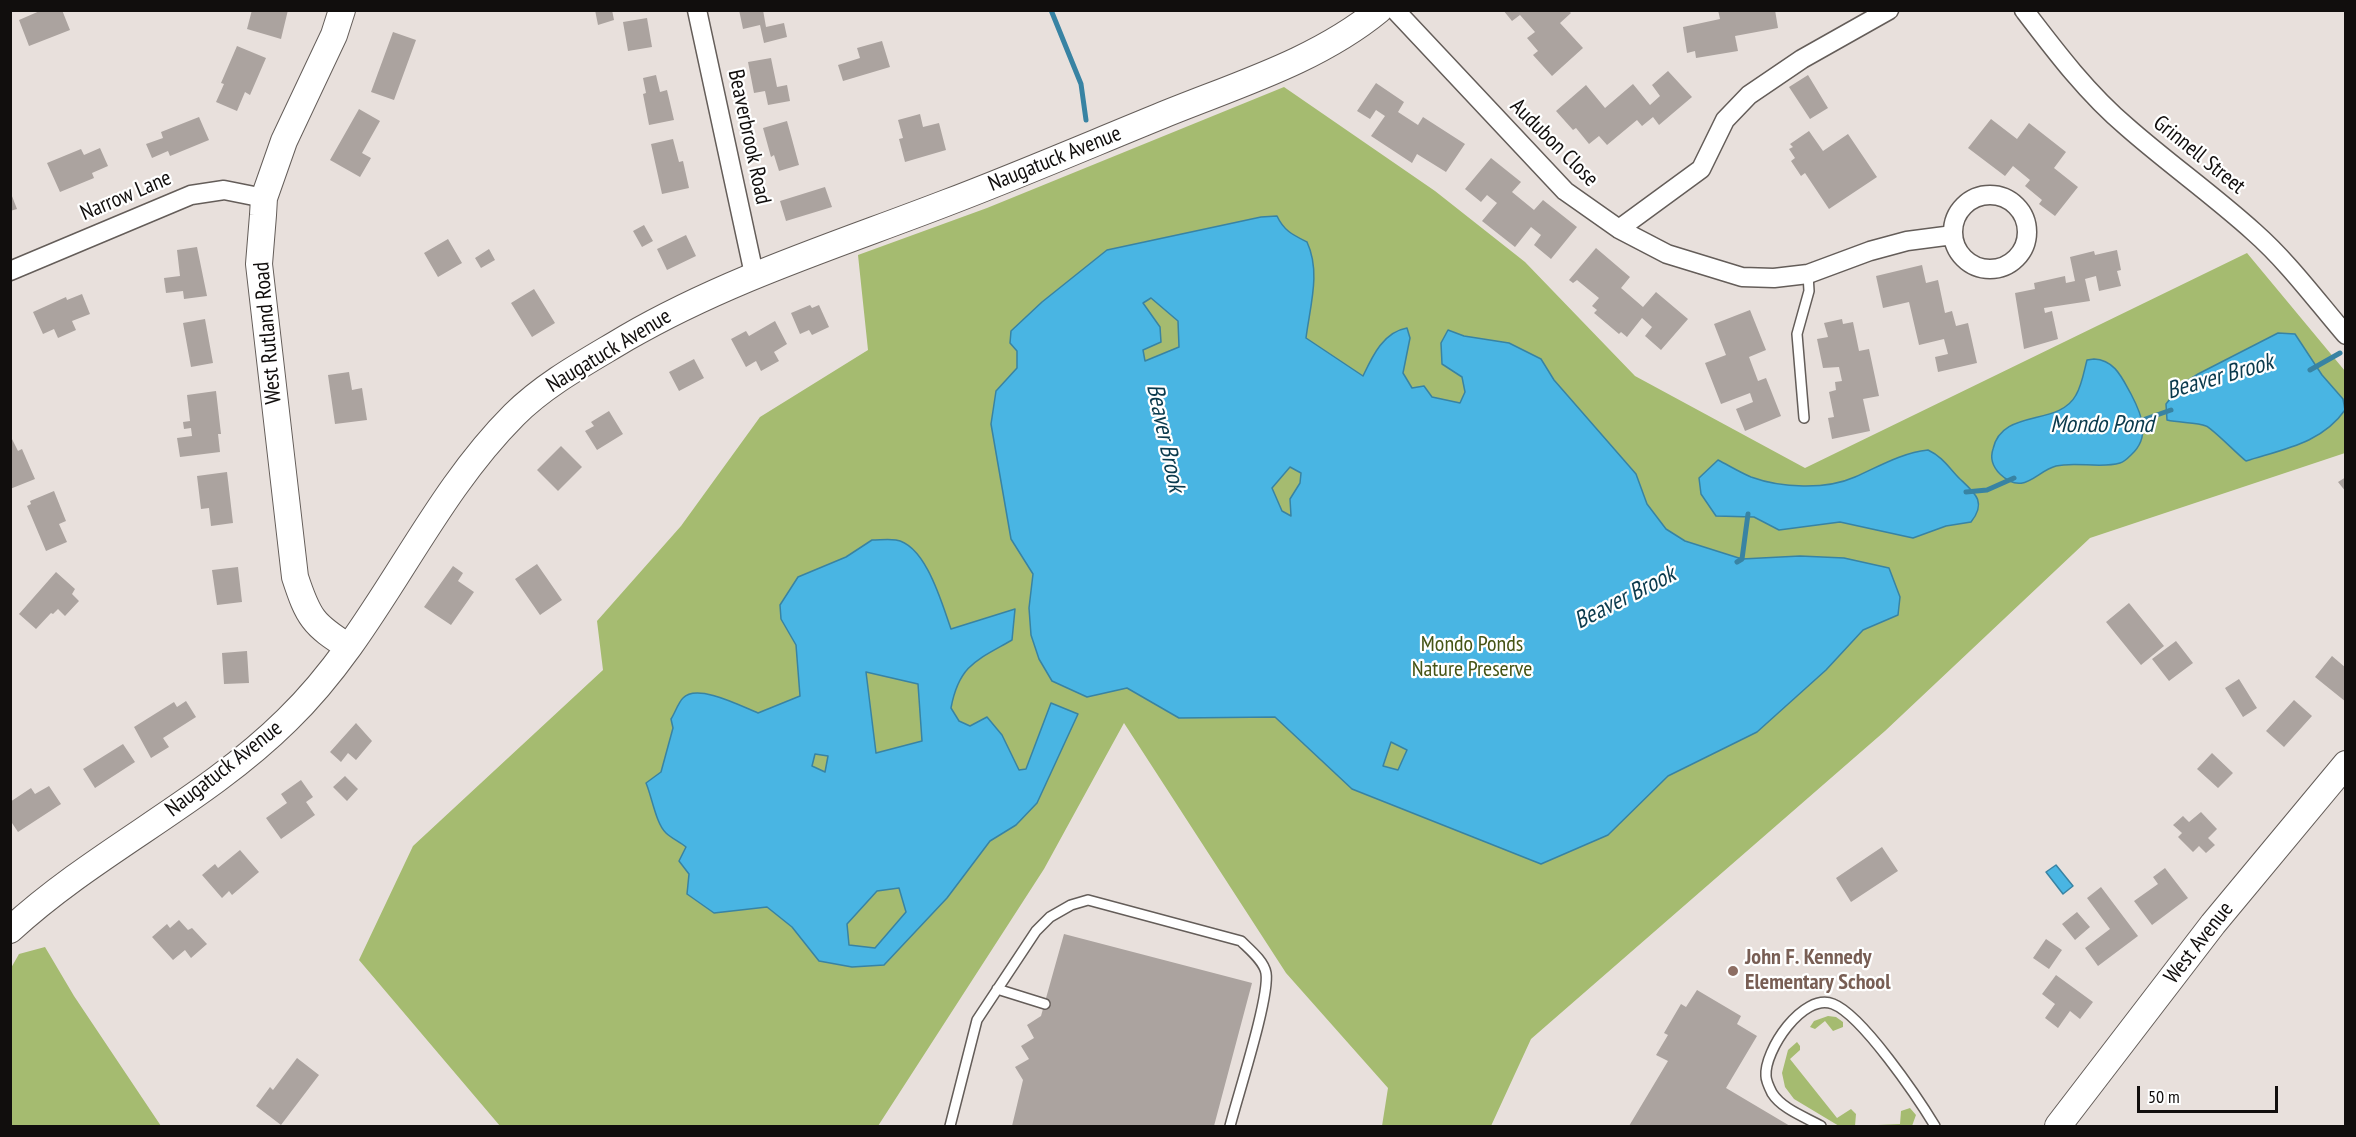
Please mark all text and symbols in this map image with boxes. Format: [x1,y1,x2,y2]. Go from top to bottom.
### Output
street label: Beaverbrook Road [722,67,776,207]
street label: Audubon Close [1504,93,1604,193]
street label: Grinnell Street [2148,110,2250,200]
street label: Naugatuck Avenue [985,120,1125,198]
street label: Narrow Lane [77,165,175,227]
street label: West Rutland Road [249,261,287,405]
street label: Naugatuck Avenue [542,303,676,399]
water label: Beaver Brook [2163,348,2277,406]
water label: Beaver Brook [1140,381,1190,495]
water label: Mondo Pond [2050,411,2154,439]
water label: Beaver Brook [1570,560,1680,636]
park label: Mondo Ponds Nature Preserve [1412,632,1532,684]
street label: Naugatuck Avenue [160,715,288,823]
street label: West Avenue [2159,897,2239,989]
place label: John F. Kennedy Elementary School [1745,945,1891,996]
marker: John F. Kennedy Elementary School [1726,964,1740,978]
scale bar [2140,1074,2281,1112]
text: 50 m [2148,1085,2180,1108]

